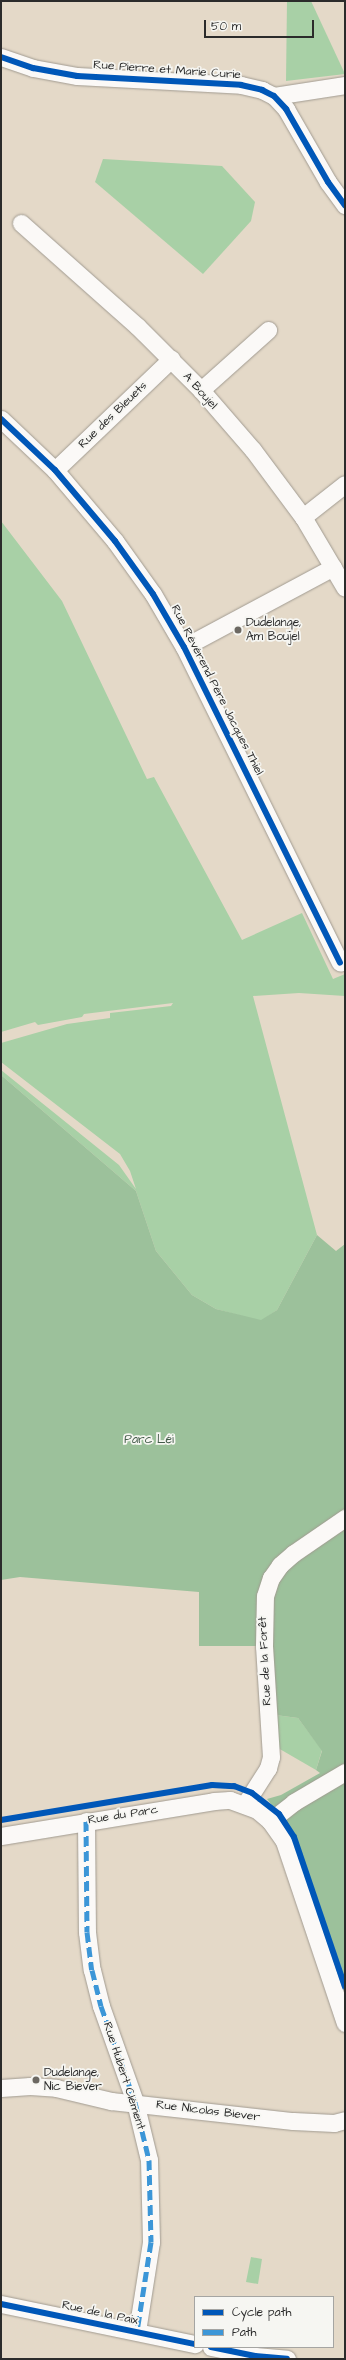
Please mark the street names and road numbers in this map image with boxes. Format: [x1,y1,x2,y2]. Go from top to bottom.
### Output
street label: Rue Pierre et Marie Curie [93,58,241,82]
street label: A Boujel [180,370,220,412]
street label: Rue des Bleuets [76,379,150,451]
street label: Rue Révérend Père Jacques Thiel [168,602,266,778]
street label: Rue de la Forêt [255,1616,275,1706]
street label: Rue du Parc [87,1802,159,1828]
street label: Rue Hubert Clément [100,2020,148,2132]
street label: Rue Nicolas Biever [155,2097,261,2125]
street label: Rue de la Paix [61,2298,139,2328]

